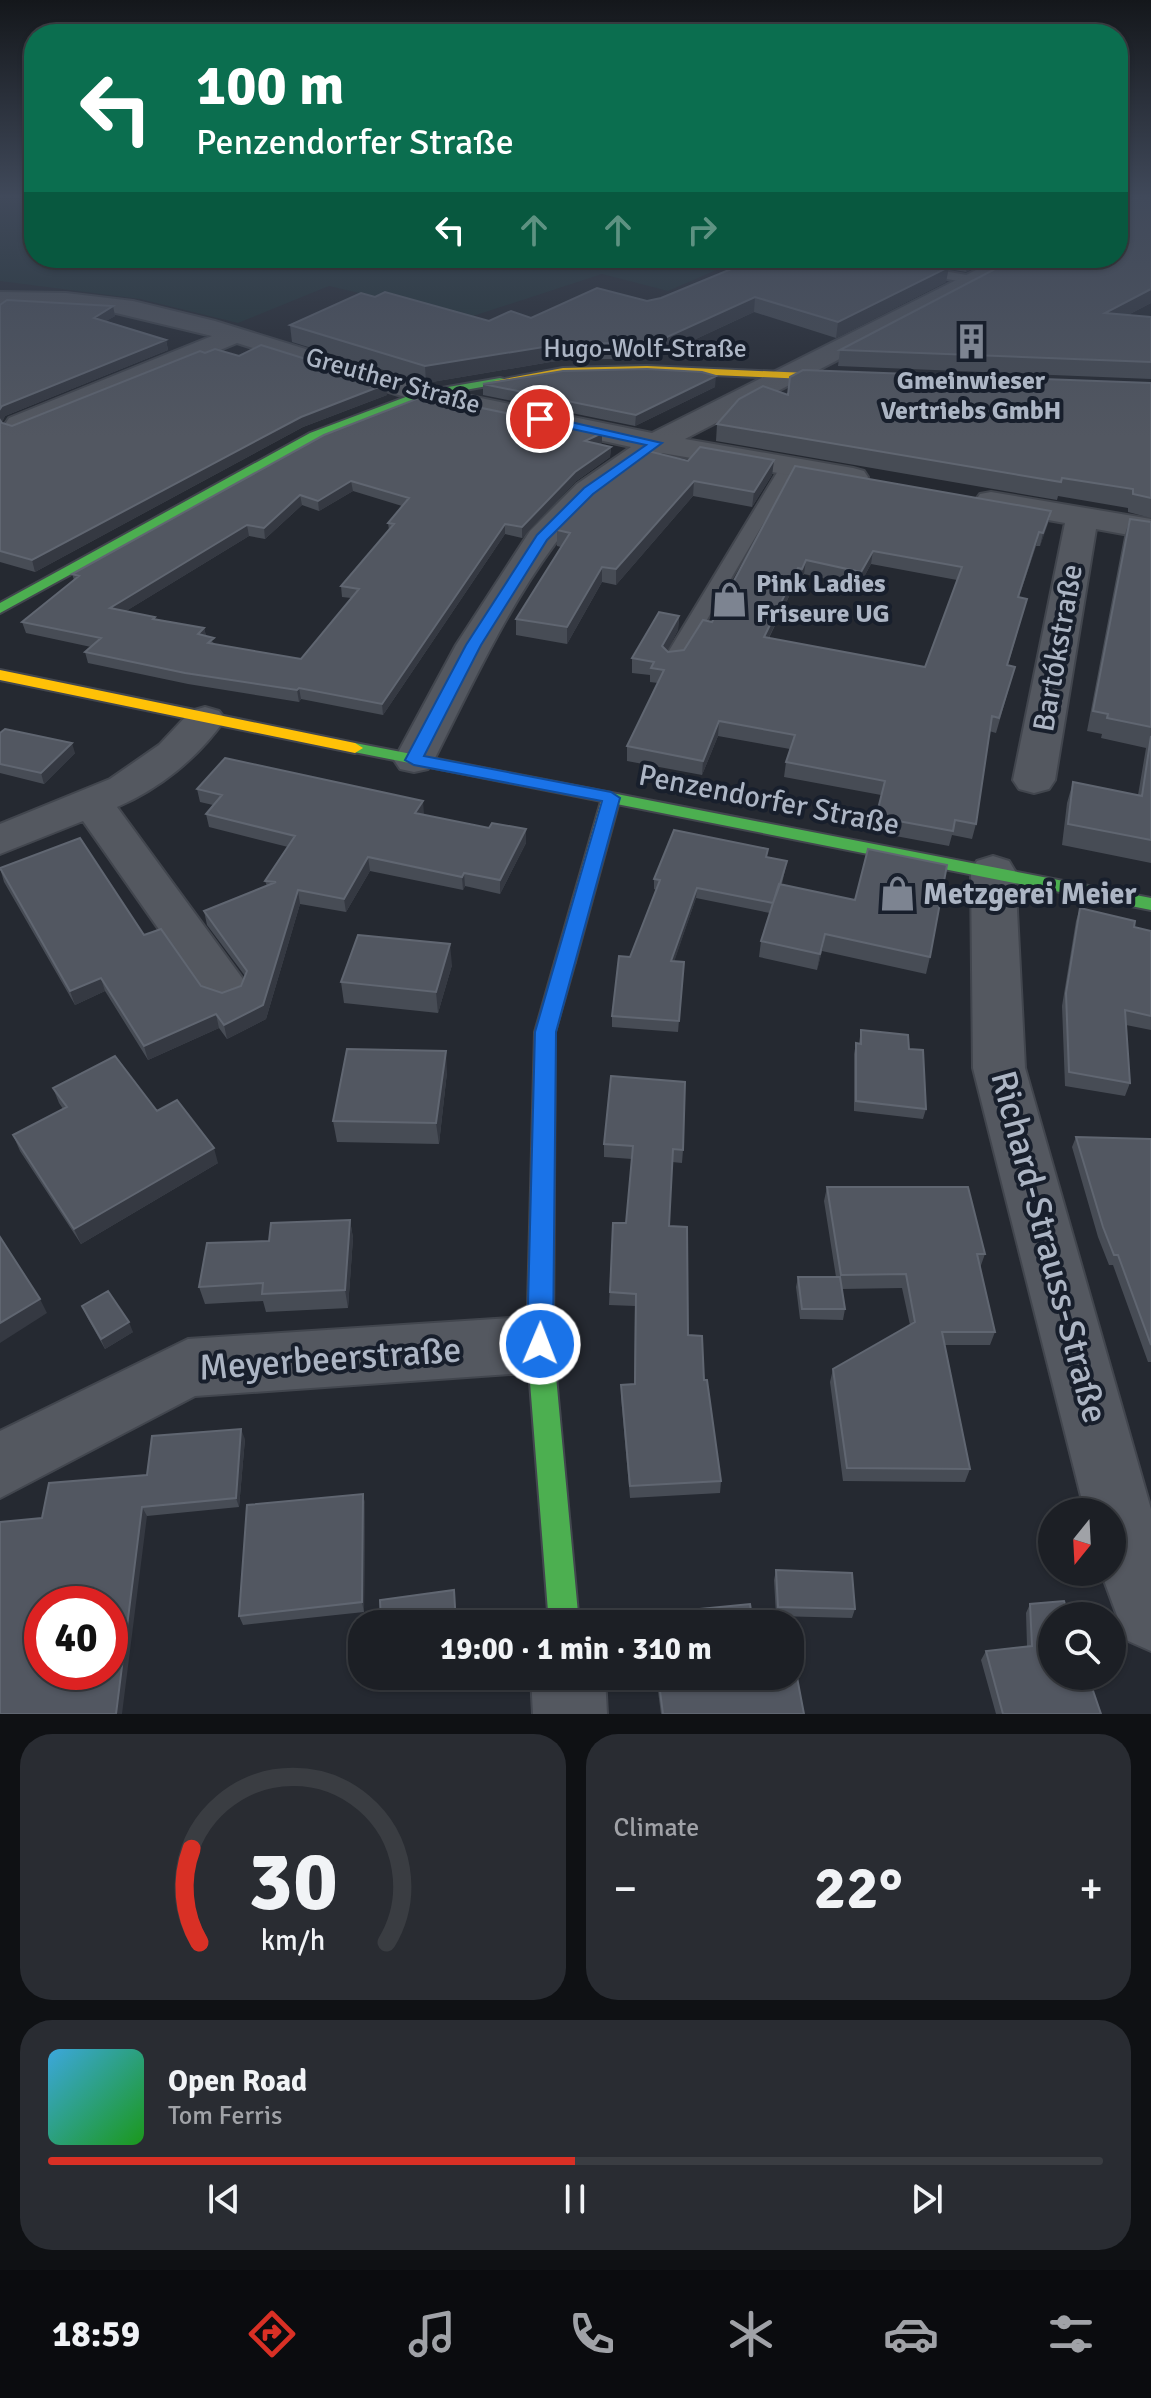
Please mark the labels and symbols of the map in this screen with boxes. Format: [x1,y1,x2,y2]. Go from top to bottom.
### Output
building icon: Gmeinwieser Vertriebs GmbH [952,323,990,361]
street label: Hugo-Wolf-Straße [543,333,747,365]
street label: Greuther Straße [302,341,484,421]
place label: Gmeinwieser Vertriebs GmbH [881,365,1061,427]
pin [506,385,574,453]
street label: Bartókstraße [1025,561,1091,735]
place label: Pink Ladies Friseure UG [756,568,890,630]
shop icon: Pink Ladies Friseure UG [711,580,749,618]
street label: Penzendorfer Straße [636,757,902,843]
shop icon: Metzgerei Meier [878,875,916,913]
place label: Metzgerei Meier [923,876,1137,913]
street label: Richard-Strauss-Straße [980,1066,1118,1428]
position arrow [498,1302,582,1386]
street label: Meyerbeerstraße [197,1327,463,1391]
north arrow [1038,1498,1126,1586]
speed limit sign: 40 [24,1586,128,1690]

